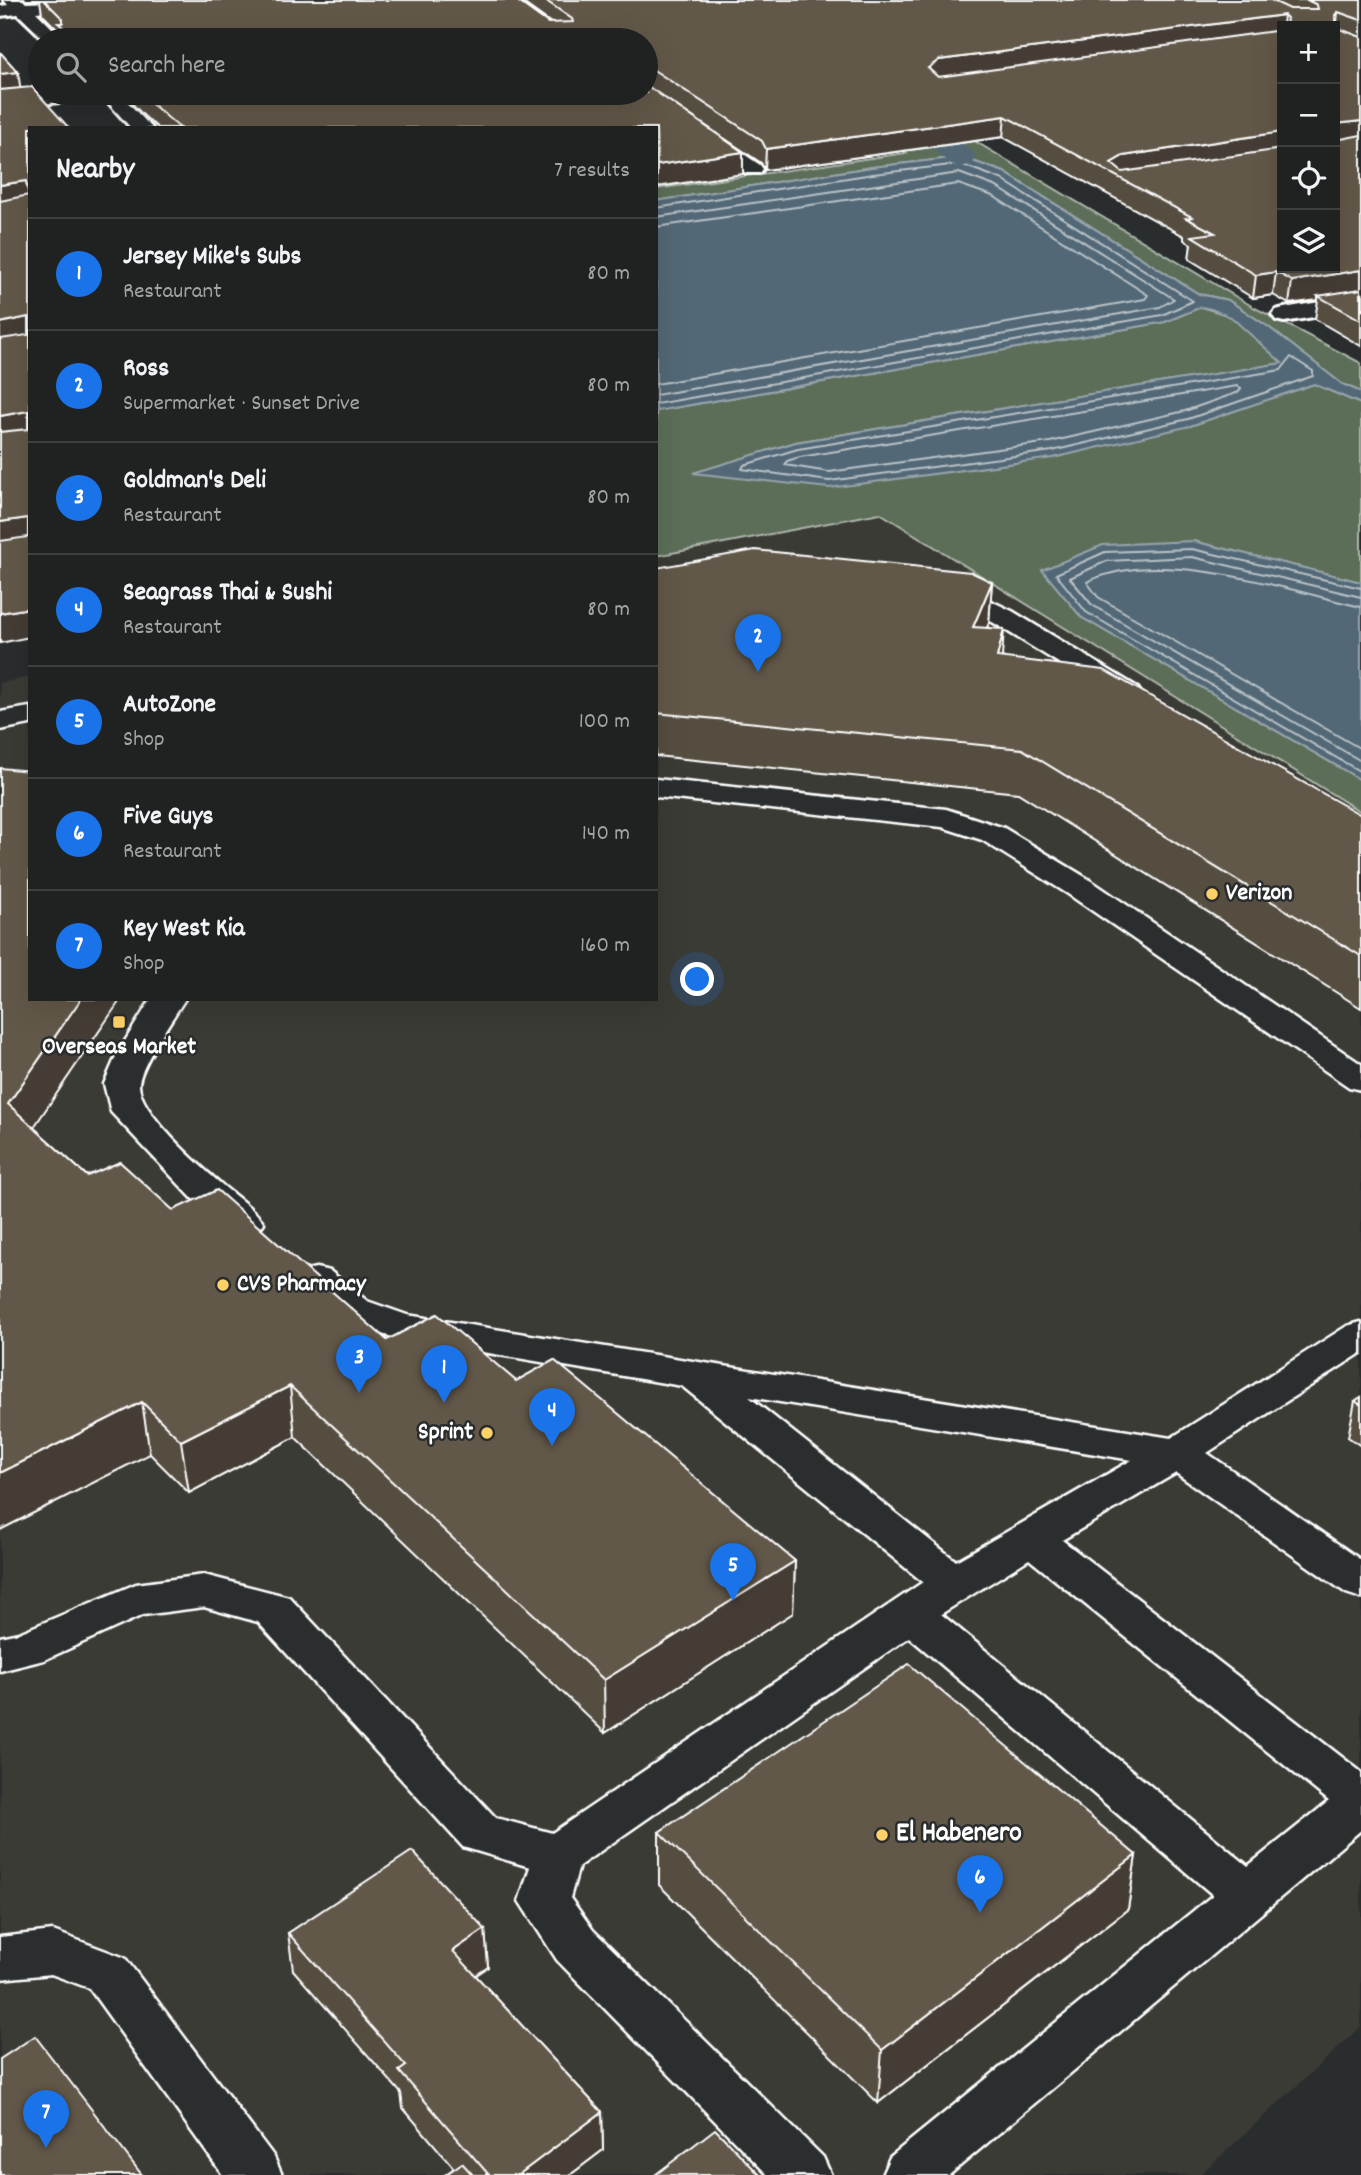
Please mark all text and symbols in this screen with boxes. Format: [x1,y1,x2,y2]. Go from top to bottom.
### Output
map controls [1277,21,1340,273]
button: + [1277,21,1340,84]
search box [28,28,658,105]
icon: search [52,48,90,86]
text: Search here [108,48,226,85]
button: − [1277,84,1340,147]
button: locate [1277,147,1340,210]
text: Nearby [56,150,134,193]
text: 7 results [554,155,630,188]
button: layers [1277,210,1340,273]
text: Jersey Mike's Subs [123,239,301,276]
text: 1 [76,258,82,291]
text: 80 m [587,258,630,291]
text: Restaurant [123,276,222,309]
text: Ross [123,351,169,388]
text: 2 [74,370,84,403]
text: 80 m [587,370,630,403]
text: Supermarket · Sunset Drive [123,388,360,421]
text: Goldman's Deli [123,463,266,500]
text: 3 [74,482,84,515]
text: 80 m [587,482,630,515]
text: Restaurant [123,500,222,533]
text: Seagrass Thai & Sushi [123,575,332,612]
text: 4 [74,594,84,627]
text: 80 m [587,594,630,627]
text: Restaurant [123,612,222,645]
pin: 2 [735,614,781,672]
text: AutoZone [123,687,216,724]
text: 5 [74,706,84,739]
text: 100 m [579,706,630,739]
text: Shop [123,724,165,757]
text: Five Guys [123,799,213,836]
text: 6 [73,818,85,851]
text: 140 m [582,818,630,851]
text: Restaurant [123,836,222,869]
place label: Verizon [1226,877,1292,911]
marker: Verizon [1204,886,1220,902]
text: Key West Kia [123,911,245,948]
text: 7 [75,930,83,963]
text: 160 m [580,930,630,963]
text: Shop [123,948,165,981]
your location [680,962,714,996]
marker: Overseas Market [111,1014,127,1030]
place label: Overseas Market [42,1031,196,1065]
place label: CVS Pharmacy [237,1268,367,1302]
marker: CVS Pharmacy [215,1277,231,1293]
pin: 3 [336,1335,382,1393]
pin: 1 [421,1345,467,1403]
pin: 4 [529,1388,575,1446]
place label: Sprint [418,1416,473,1450]
marker: Sprint [479,1425,495,1441]
pin: 5 [710,1543,756,1601]
place label: El Habenero [896,1815,1022,1855]
marker: El Habenero [874,1827,890,1843]
pin: 6 [957,1855,1003,1913]
pin: 7 [23,2090,69,2148]

